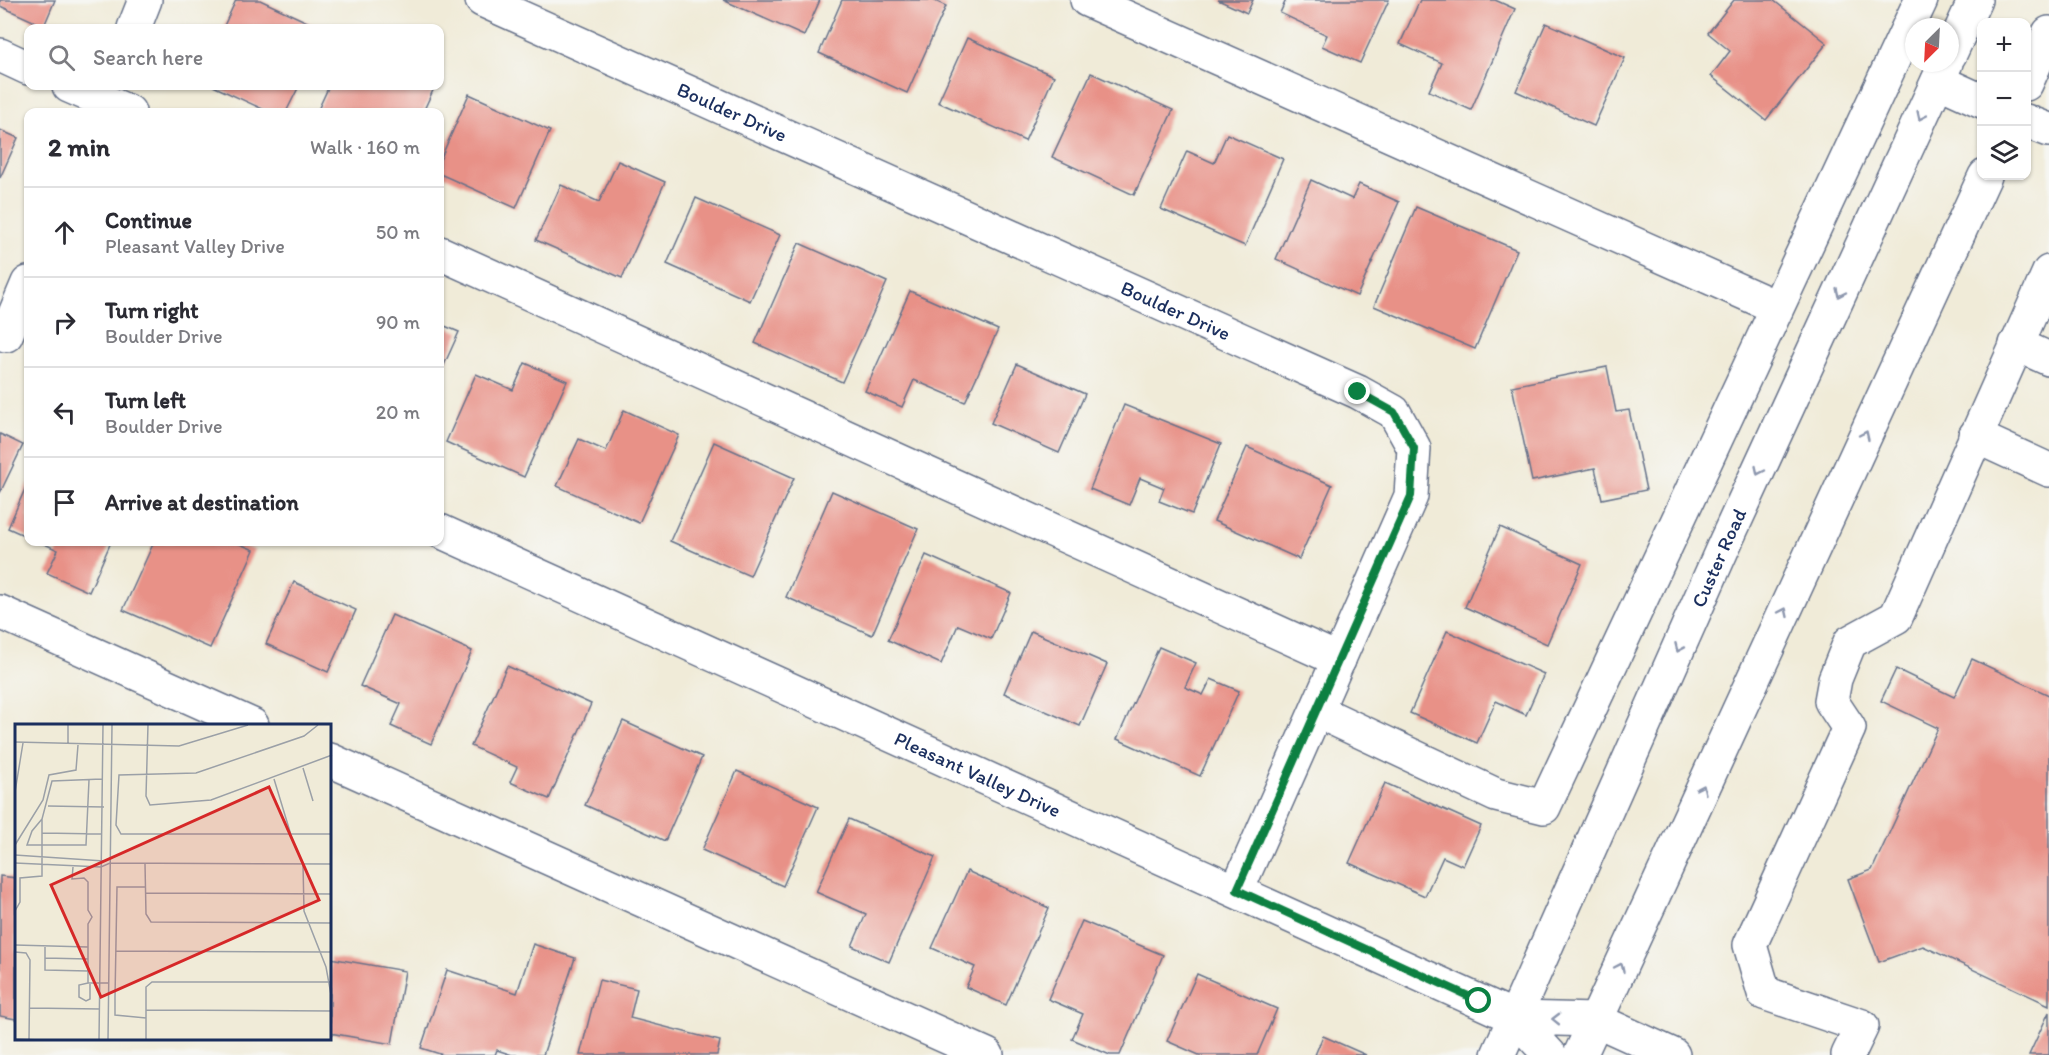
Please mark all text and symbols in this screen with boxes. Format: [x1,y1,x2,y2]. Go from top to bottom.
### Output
north arrow [1905,18,1959,72]
map controls [1977,18,2031,180]
button: + [1977,18,2031,72]
search box [24,24,444,90]
icon: search [45,41,78,74]
text: Search here [93,44,203,71]
button: − [1977,72,2031,126]
street label: Boulder Drive [674,77,791,147]
one-way arrow [1917,110,1929,121]
button: layers [1977,126,2031,180]
text: 2 min [48,131,110,163]
text: Walk · 160 m [310,135,420,159]
text: Continue [105,207,192,234]
icon: ahead [48,216,81,249]
text: 50 m [376,220,420,244]
text: Pleasant Valley Drive [105,234,285,258]
street label: Boulder Drive [1117,275,1234,345]
one-way arrow [1835,287,1847,298]
text: Turn right [105,297,199,324]
icon: right [48,306,81,339]
text: 90 m [376,310,420,334]
text: Boulder Drive [105,324,223,348]
route end [1344,378,1370,404]
text: Turn left [105,387,186,414]
icon: left [48,396,81,429]
text: 20 m [376,400,420,424]
text: Boulder Drive [105,414,223,438]
one-way arrow [1858,431,1870,442]
one-way arrow [1754,464,1766,475]
icon: arrive [48,486,81,519]
text: Arrive at destination [105,489,299,516]
street label: Custer Road [1686,505,1751,611]
one-way arrow [1776,608,1788,619]
one-way arrow [1674,642,1686,653]
inset map [15,724,332,1040]
street label: Pleasant Valley Drive [891,726,1064,822]
one-way arrow [1694,785,1706,796]
one-way arrow [1613,962,1625,973]
route start [1465,987,1491,1013]
one-way arrow [1551,1012,1560,1025]

